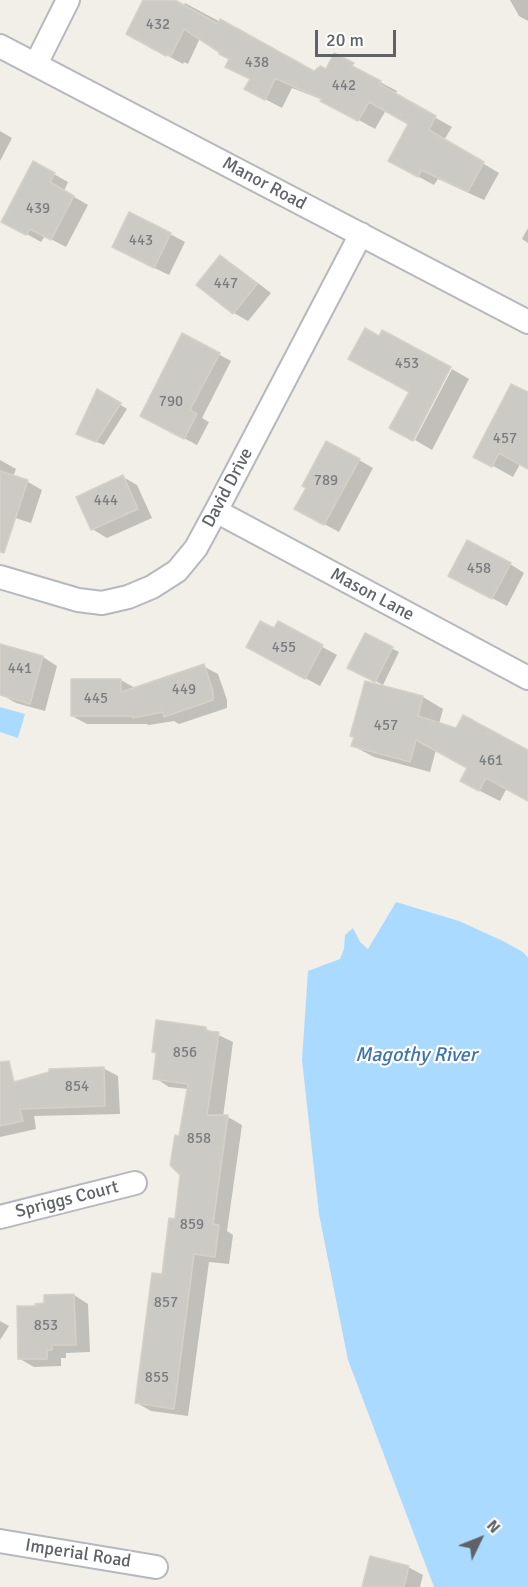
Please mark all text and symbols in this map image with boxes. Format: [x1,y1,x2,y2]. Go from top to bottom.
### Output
house number: 432 [146,16,170,34]
scale bar [318,18,399,56]
text: 20 m [326,29,364,51]
house number: 438 [245,54,269,72]
house number: 442 [332,77,356,95]
street label: Manor Road [218,153,310,215]
house number: 439 [26,200,50,218]
house number: 443 [129,232,153,250]
house number: 447 [214,275,238,293]
house number: 453 [395,355,419,373]
house number: 790 [159,393,183,411]
house number: 457 [493,430,517,448]
street label: David Drive [198,445,258,531]
house number: 789 [314,472,338,490]
house number: 444 [94,492,118,510]
house number: 458 [467,560,491,578]
street label: Mason Lane [326,564,418,626]
house number: 455 [272,639,296,657]
house number: 441 [8,660,32,678]
house number: 449 [172,681,196,699]
house number: 445 [84,690,108,708]
house number: 457 [374,717,398,735]
house number: 461 [479,752,503,770]
house number: 856 [173,1044,197,1062]
water label: Magothy River [355,1044,477,1068]
house number: 854 [65,1078,89,1096]
house number: 858 [187,1130,211,1148]
street label: Spriggs Court [13,1177,121,1223]
house number: 859 [180,1216,204,1234]
house number: 857 [154,1294,178,1312]
house number: 853 [34,1317,58,1335]
house number: 855 [145,1369,169,1387]
north arrow [450,1509,510,1569]
text: N [482,1516,504,1538]
street label: Imperial Road [24,1535,132,1573]

